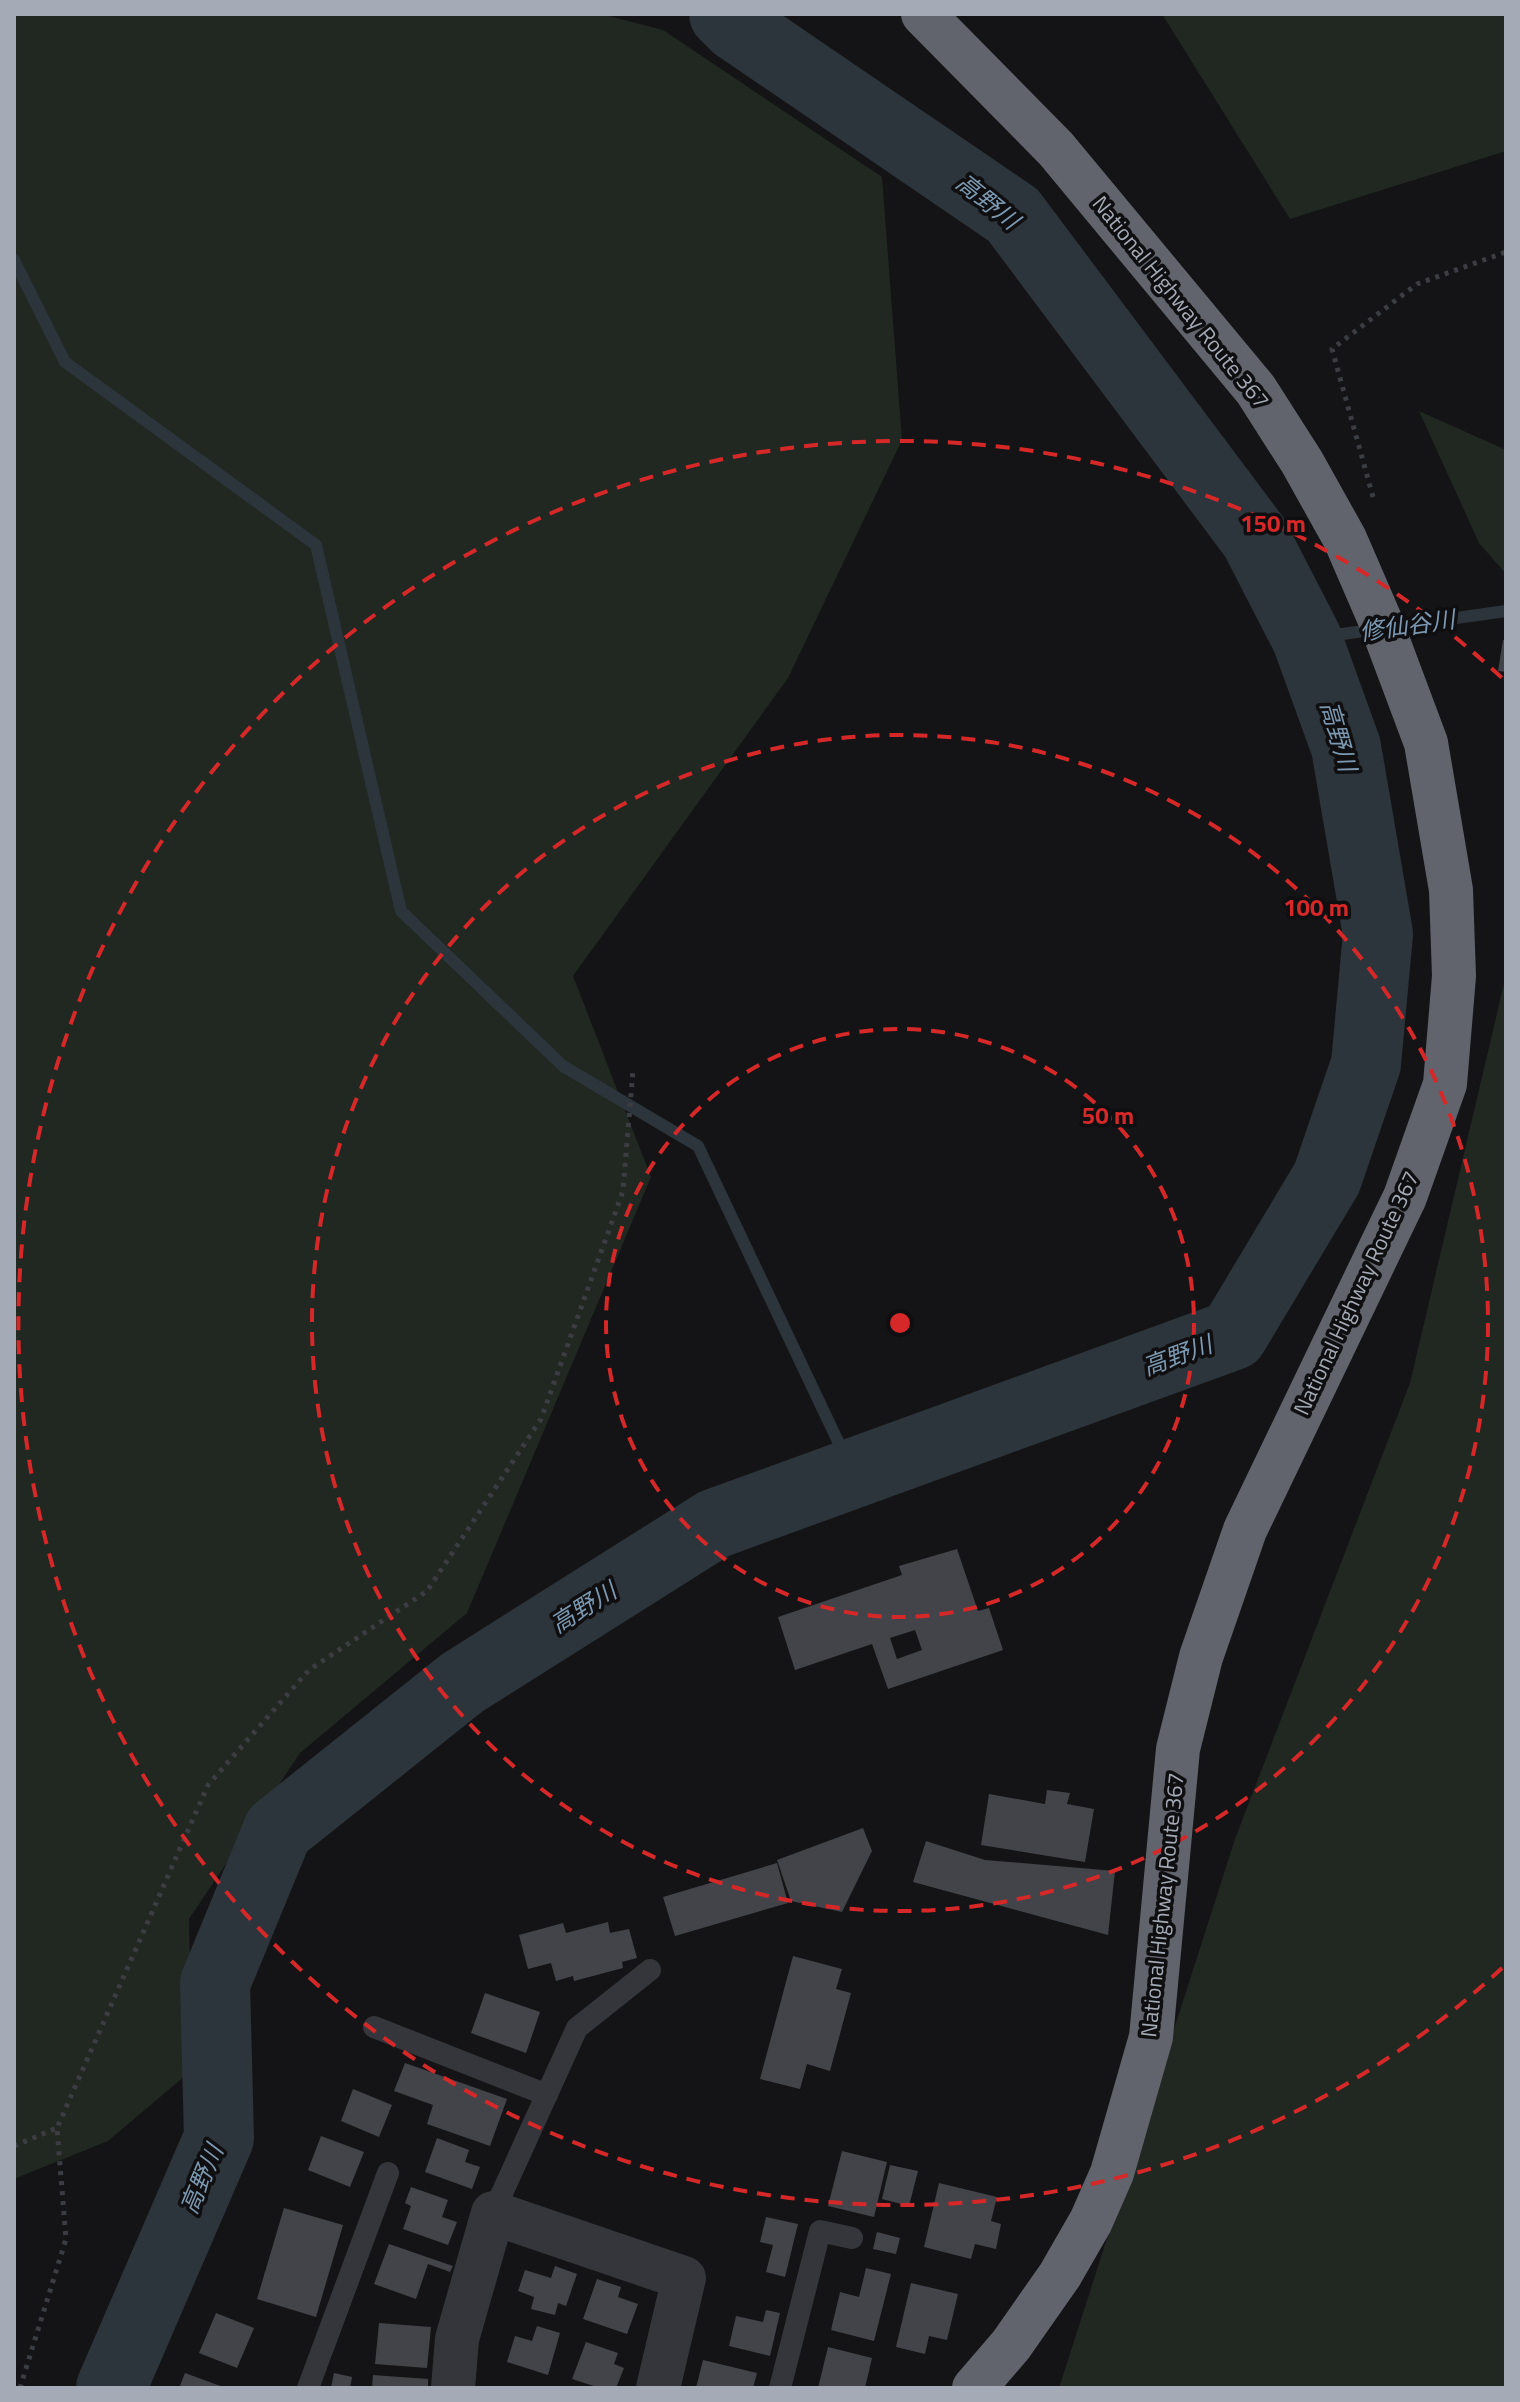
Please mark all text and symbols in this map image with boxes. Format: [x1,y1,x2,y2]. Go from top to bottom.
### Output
water label: 高野川 [949,164,1030,240]
street label: National Highway Route 367 [1084,188,1278,416]
text: 150 m [1240,505,1306,541]
water label: 修仙谷川 [1357,600,1460,650]
water label: 高野川 [1312,696,1367,778]
text: 100 m [1283,889,1349,925]
text: 50 m [1082,1097,1134,1133]
street label: National Highway Route 367 [1284,1165,1428,1421]
centre of rings [886,1309,914,1337]
water label: 高野川 [1137,1325,1220,1384]
water label: 高野川 [543,1571,626,1641]
street label: National Highway Route 367 [1131,1771,1193,2039]
water label: 高野川 [170,2136,233,2219]

